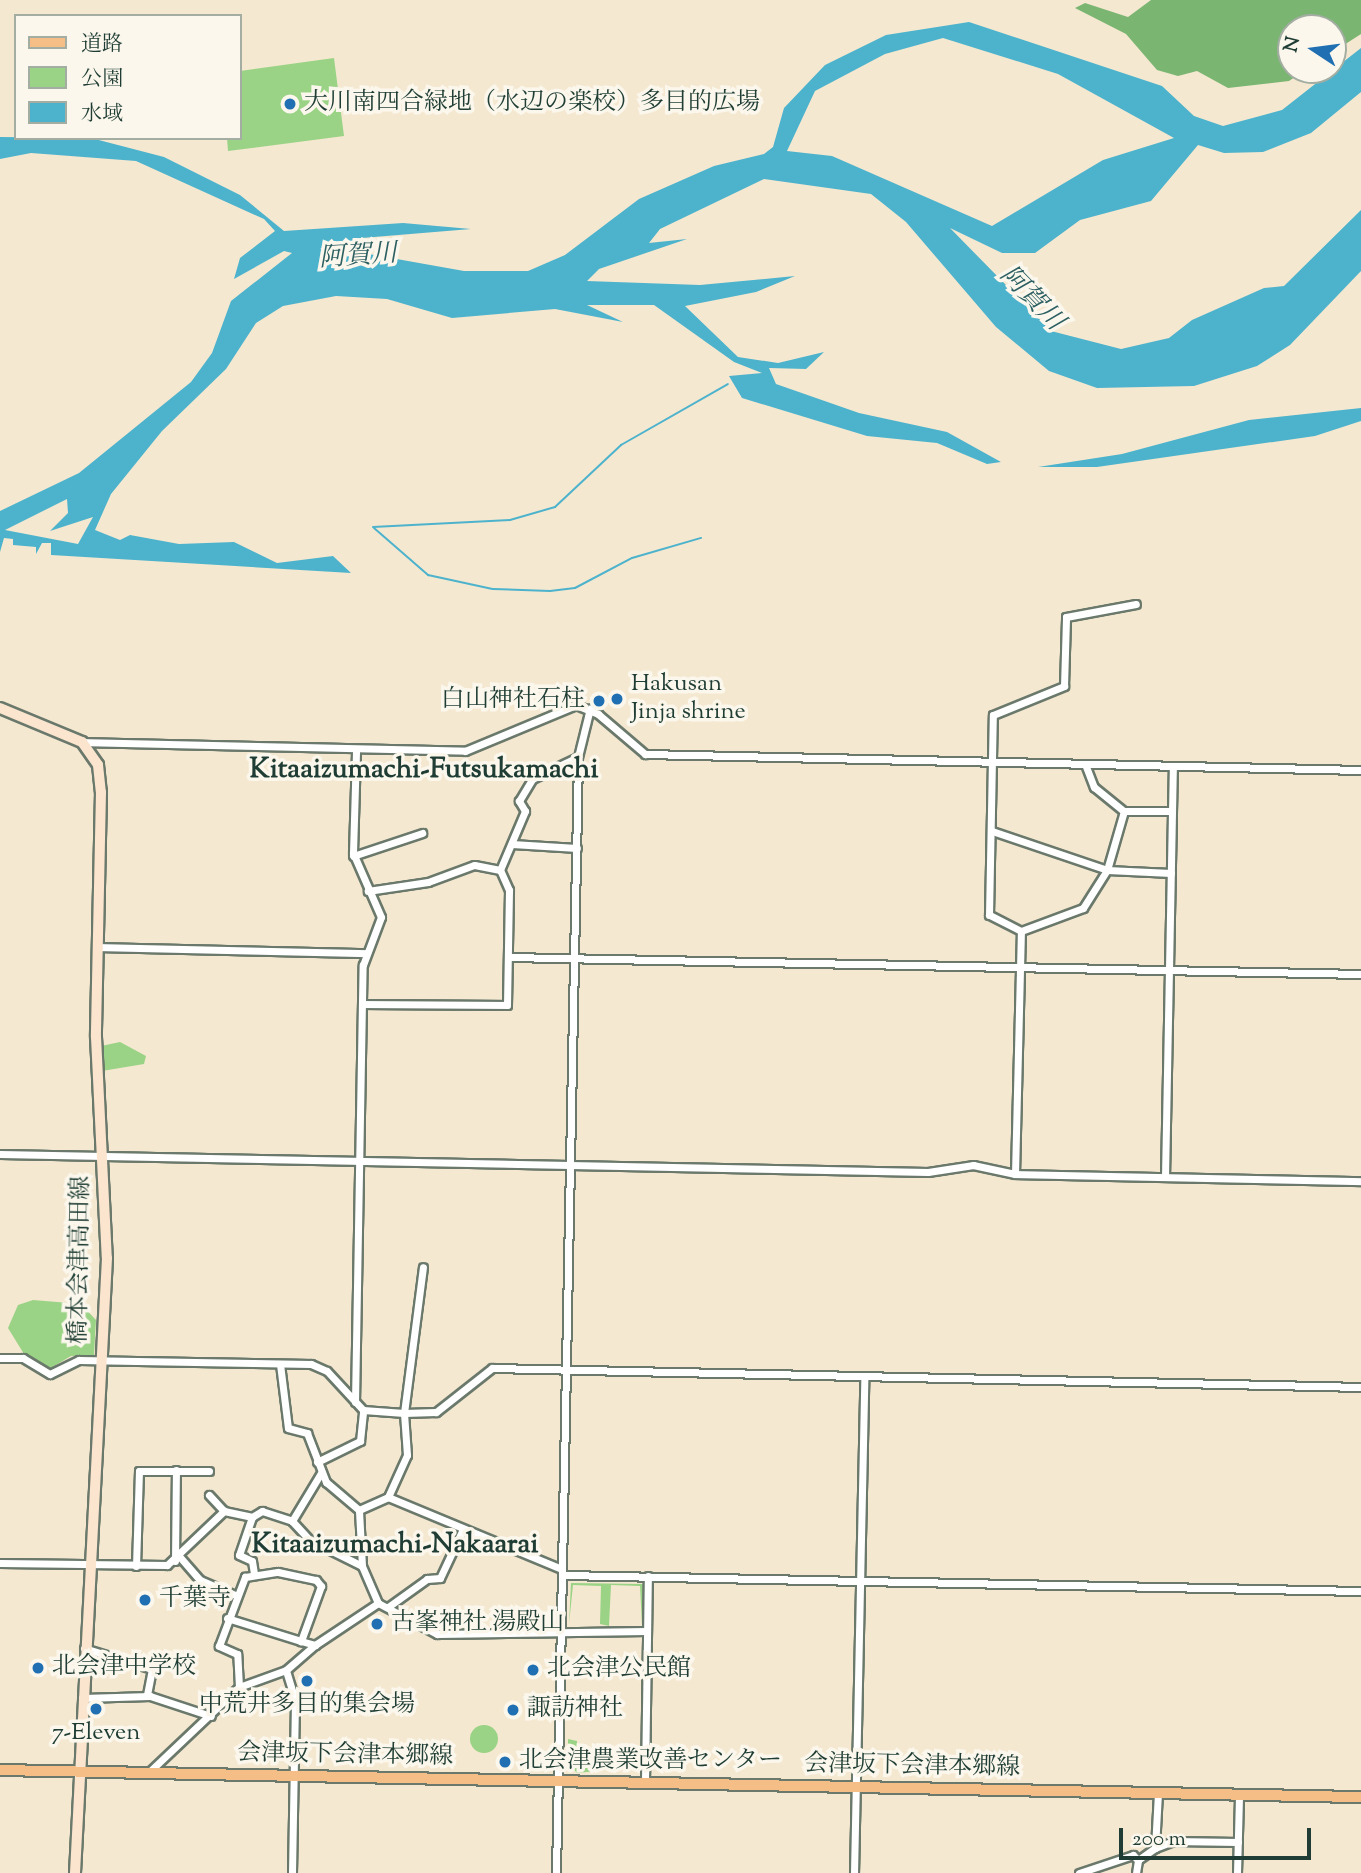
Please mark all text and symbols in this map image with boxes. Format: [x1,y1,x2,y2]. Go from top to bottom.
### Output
legend [14,14,242,140]
north arrow [1277,14,1347,84]
text: 道路 [81,30,123,60]
text: N [1278,34,1308,55]
text: 公園 [81,65,123,95]
place label: 大川南四合緑地（水辺の楽校）多目的広場 [304,90,760,118]
marker: 大川南四合緑地（水辺の楽校）多目的広場 [282,96,298,112]
text: 水域 [81,100,123,130]
water label: 阿賀川 [318,239,398,275]
water label: 阿賀川 [993,260,1069,338]
place label: Hakusan Jinja shrine [631,671,746,727]
place label: 白山神社石柱 [441,687,585,715]
marker: Hakusan Jinja shrine [609,691,625,707]
marker: 白山神社石柱 [591,693,607,709]
district label: Kitaaizumachi-Futsukamachi [250,753,598,787]
street label: 橋本会津高田線 [65,1176,97,1344]
district label: Kitaaizumachi-Nakaarai [252,1528,538,1562]
place label: 千葉寺 [159,1586,231,1614]
marker: 千葉寺 [137,1592,153,1608]
place label: 古峯神社 湯殿山 [391,1610,564,1638]
marker: 古峯神社 湯殿山 [369,1616,385,1632]
place label: 北会津中学校 [52,1654,196,1682]
place label: 北会津公民館 [547,1656,691,1684]
marker: 北会津中学校 [30,1660,46,1676]
marker: 北会津公民館 [525,1662,541,1678]
marker: 中荒井多目的集会場 [299,1673,315,1689]
place label: 中荒井多目的集会場 [199,1692,415,1720]
place label: 諏訪神社 [527,1696,623,1724]
marker: 7-Eleven [88,1701,104,1717]
marker: 諏訪神社 [505,1702,521,1718]
place label: 7-Eleven [52,1720,140,1748]
street label: 会津坂下会津本郷線 [237,1740,453,1772]
place label: 北会津農業改善センター [519,1748,783,1776]
street label: 会津坂下会津本郷線 [804,1751,1020,1783]
marker: 北会津農業改善センター [497,1754,513,1770]
scale bar [1123,1814,1316,1858]
text: 200 m [1132,1825,1186,1855]

